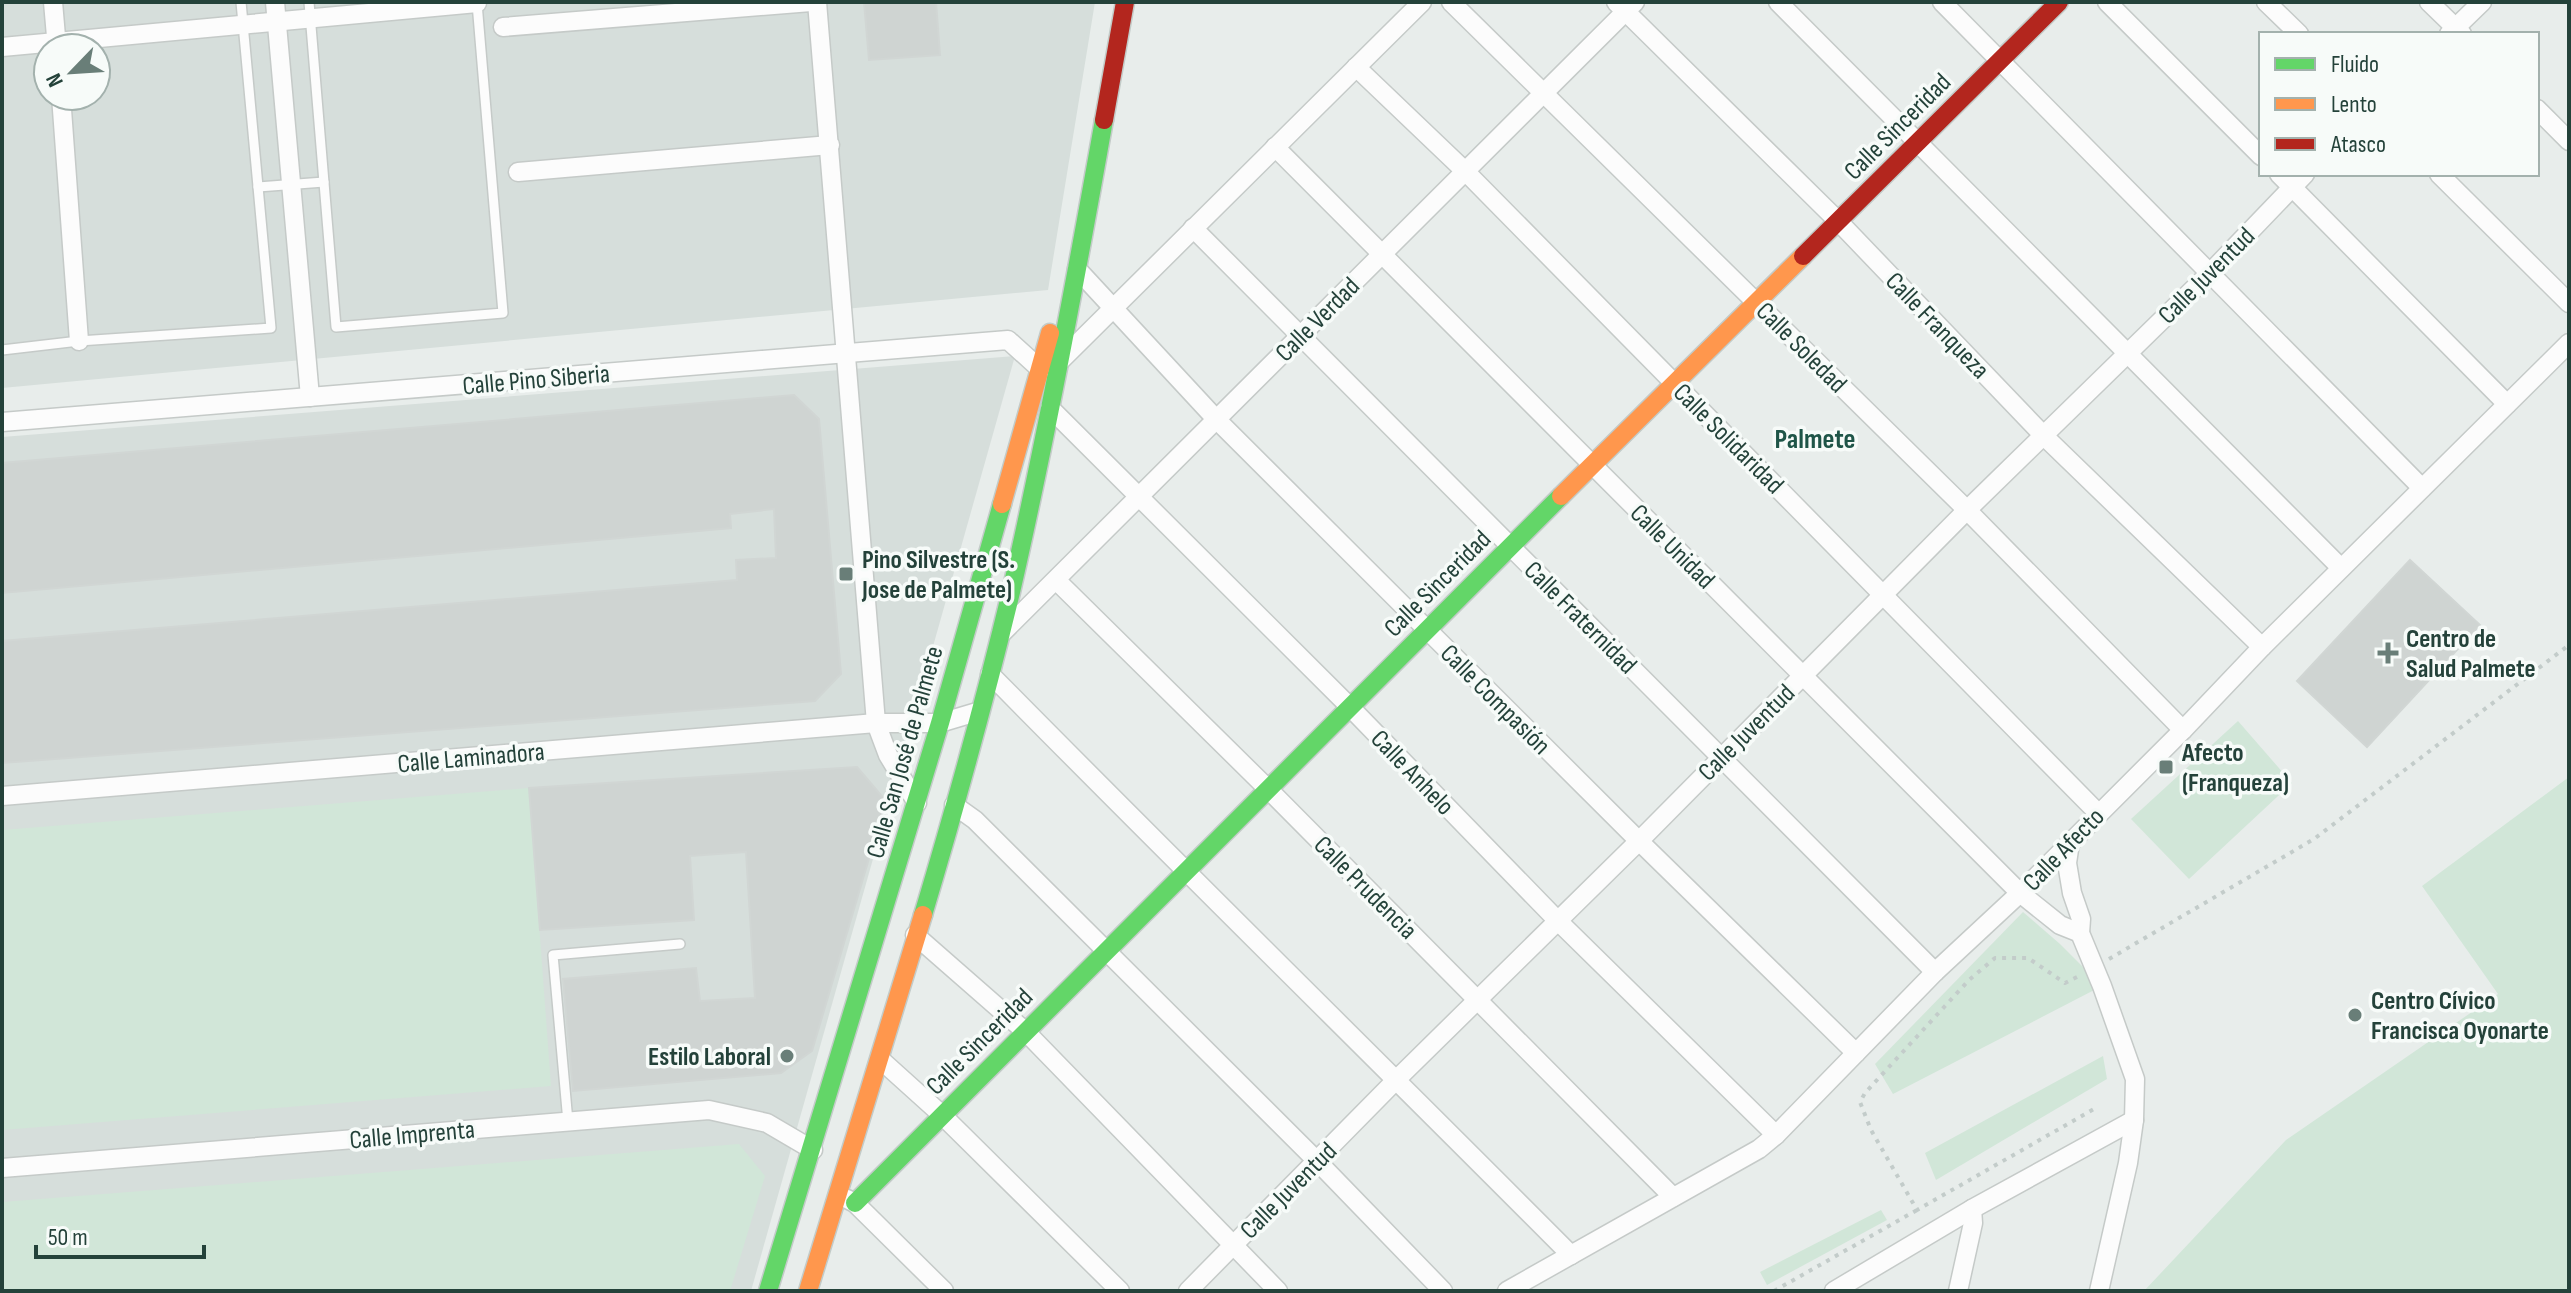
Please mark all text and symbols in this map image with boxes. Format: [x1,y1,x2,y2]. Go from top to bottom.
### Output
north arrow [32,32,112,112]
legend [2259,32,2539,176]
text: Fluido [2331,50,2379,79]
street label: Calle Sinceridad [1838,67,1958,187]
text: N [41,69,70,91]
text: Lento [2331,90,2377,119]
text: Atasco [2330,130,2386,159]
street label: Calle Juventud [2152,221,2262,331]
street label: Calle Franqueza [1879,266,1995,386]
street label: Calle Verdad [1269,271,1367,369]
street label: Calle Soledad [1749,296,1853,400]
street label: Calle Pino Siberia [461,359,611,402]
street label: Calle Solidaridad [1666,377,1790,501]
district label: Palmete [1774,423,1856,456]
street label: Calle Unidad [1623,498,1721,596]
street label: Calle Sinceridad [1378,524,1498,644]
place label: Pino Silvestre (S. Jose de Palmete) [861,545,1015,606]
street label: Calle Fraternidad [1517,555,1643,681]
marker: Pino Silvestre (S. Jose de Palmete) [837,565,855,583]
place label: Centro de Salud Palmete [2406,624,2536,685]
street label: Calle Compasión [1433,638,1557,762]
marker: Centro de Salud Palmete [2377,642,2399,664]
street label: Calle San José de Palmete [860,643,951,862]
street label: Calle Juventud [1692,678,1802,788]
street label: Calle Anhelo [1364,724,1460,822]
street label: Calle Laminadora [396,737,546,780]
place label: Afecto (Franqueza) [2181,738,2289,799]
marker: Afecto (Franqueza) [2157,758,2175,776]
street label: Calle Afecto [2017,802,2111,898]
street label: Calle Prudencia [1307,830,1423,946]
street label: Calle Sinceridad [920,982,1040,1102]
place label: Centro Cívico Francisca Oyonarte [2371,986,2549,1047]
marker: Centro Cívico Francisca Oyonarte [2346,1006,2364,1024]
place label: Estilo Laboral [648,1042,771,1073]
marker: Estilo Laboral [778,1047,796,1065]
street label: Calle Imprenta [348,1115,476,1156]
street label: Calle Juventud [1234,1136,1344,1246]
scale bar [36,1209,204,1259]
text: 50 m [48,1223,88,1252]

